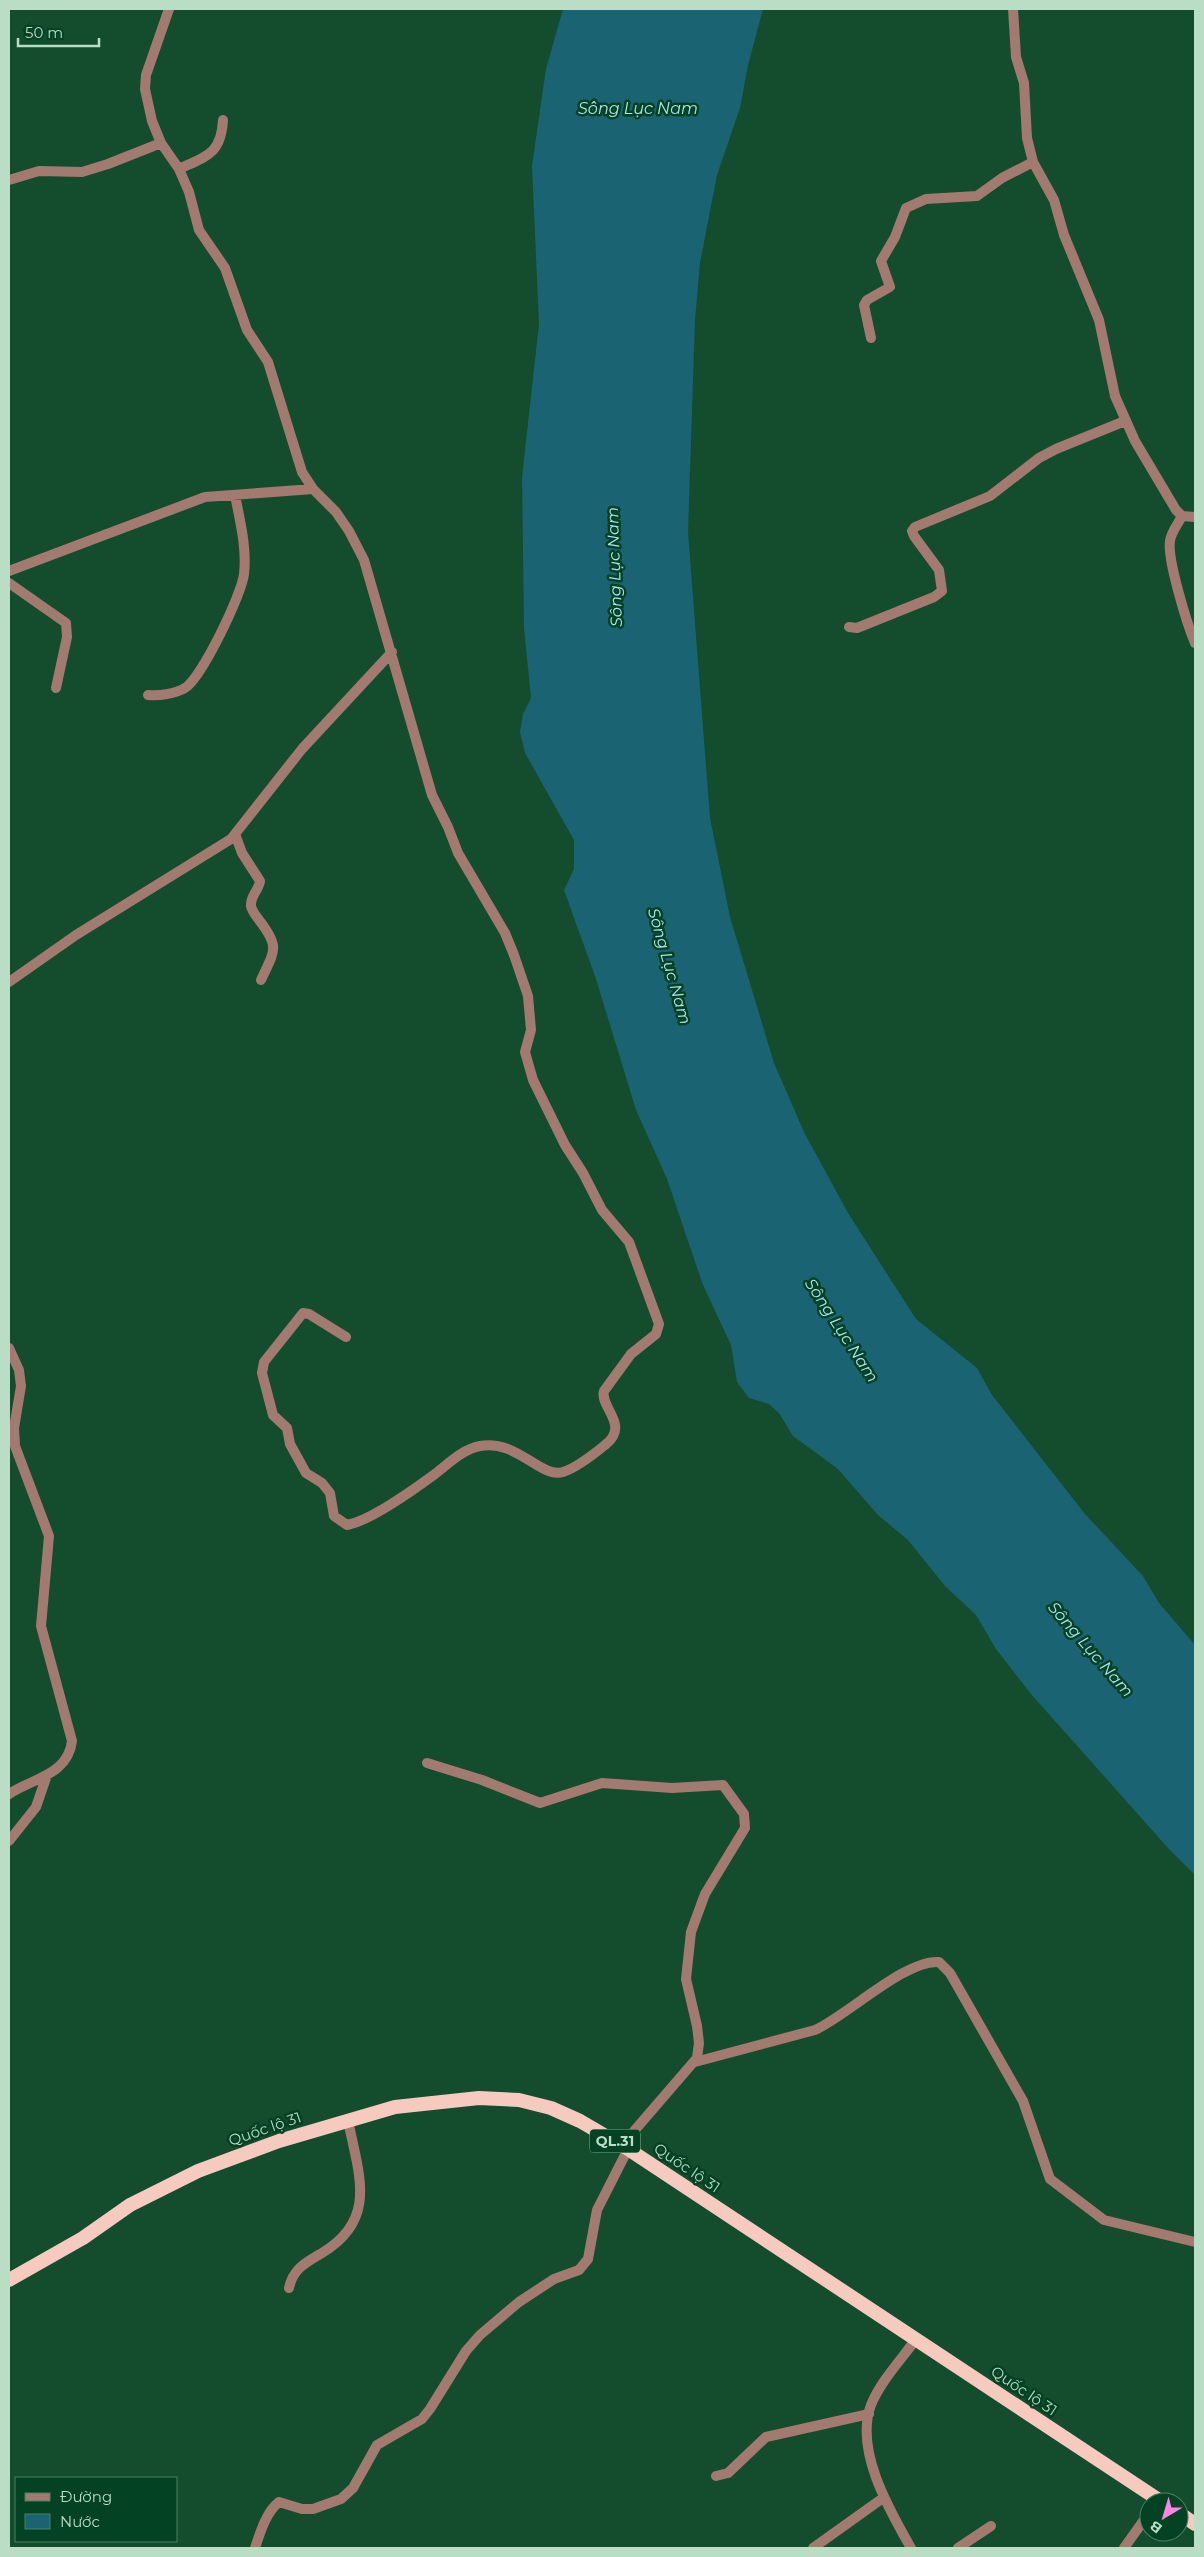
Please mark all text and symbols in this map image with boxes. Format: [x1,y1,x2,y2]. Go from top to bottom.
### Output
scale bar [18,15,99,47]
text: 50 m [25,23,63,42]
water label: Sông Lục Nam [578,99,698,118]
water label: Sông Lục Nam [603,507,626,627]
water label: Sông Lục Nam [644,906,695,1026]
water label: Sông Lục Nam [801,1275,882,1386]
water label: Sông Lục Nam [1044,1598,1137,1701]
street label: Quốc lộ 31 [226,2107,304,2150]
road number: QL.31 [590,2130,640,2152]
street label: Quốc lộ 31 [651,2139,724,2197]
street label: Quốc lộ 31 [988,2362,1061,2420]
legend [15,2477,178,2542]
text: Đường [60,2487,112,2506]
north arrow [1139,2492,1189,2542]
text: Nước [60,2512,100,2531]
text: B [1146,2517,1166,2538]

